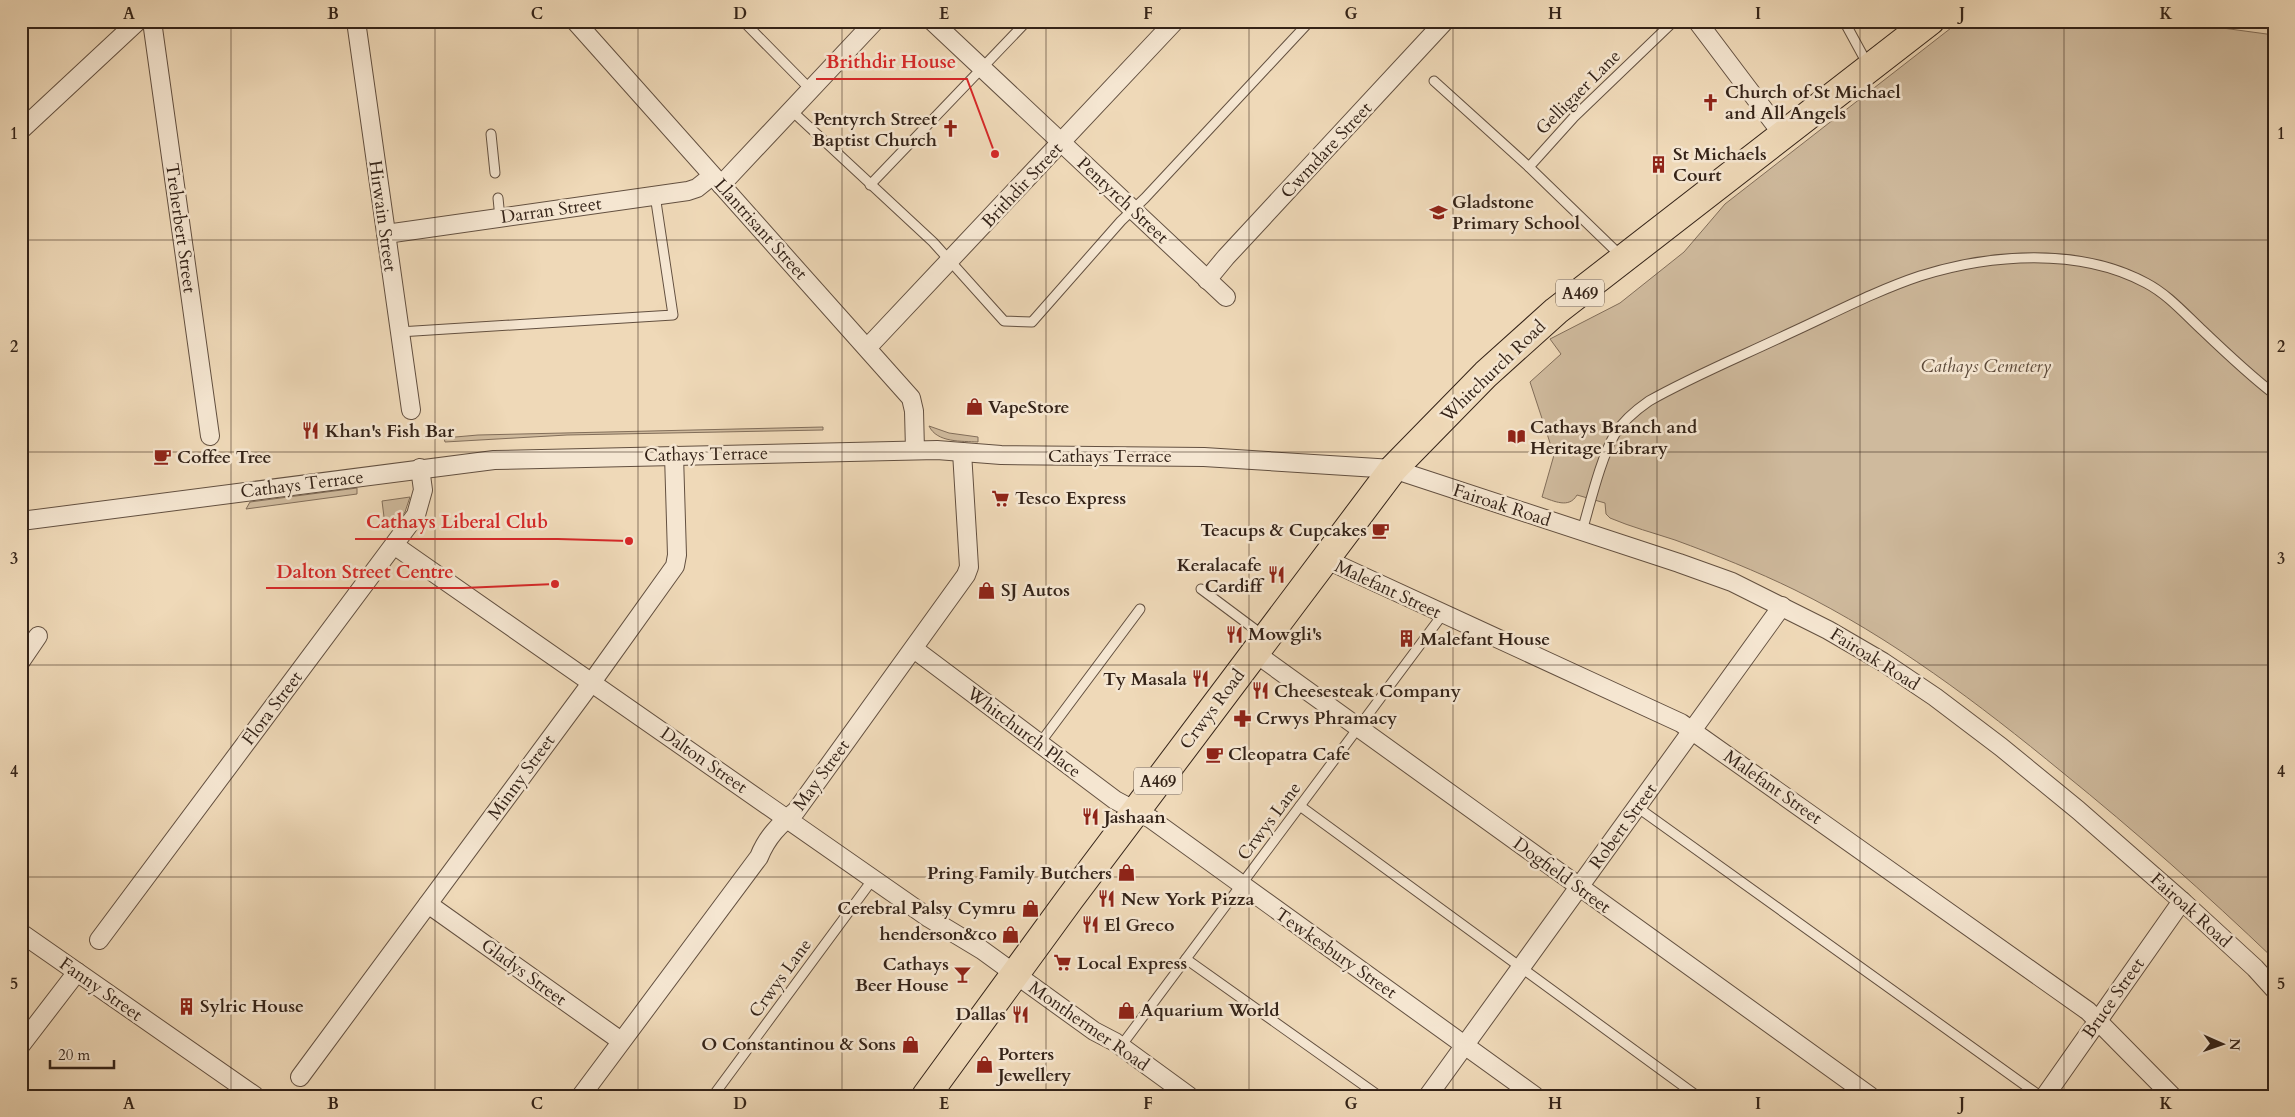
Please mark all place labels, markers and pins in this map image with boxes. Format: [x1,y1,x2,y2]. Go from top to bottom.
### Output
callout: Brithdir House [816,45,967,79]
place label: Church of St Michael and All Angels [1725,80,1901,126]
church icon: Church of St Michael and All Angels [1701,92,1721,112]
place label: Pentyrch Street Baptist Church [812,107,938,153]
church icon: Pentyrch Street Baptist Church [941,119,961,139]
place label: St Michaels Court [1673,142,1767,188]
building icon: St Michaels Court [1649,154,1669,174]
place label: Gladstone Primary School [1452,190,1580,236]
school or university icon: Gladstone Primary School [1428,202,1448,222]
place label: VapeStore [988,395,1069,420]
shop icon: VapeStore [964,397,984,417]
place label: Cathays Branch and Heritage Library [1530,415,1698,461]
place label: Khan's Fish Bar [325,419,455,444]
restaurant icon: Khan's Fish Bar [301,421,321,441]
library icon: Cathays Branch and Heritage Library [1506,427,1526,447]
place label: Coffee Tree [177,445,272,470]
cafe icon: Coffee Tree [153,447,173,467]
place label: Tesco Express [1015,486,1126,511]
supermarket icon: Tesco Express [991,488,1011,508]
callout: Cathays Liberal Club [355,505,558,539]
place label: Teacups & Cupcakes [1200,518,1367,543]
cafe icon: Teacups & Cupcakes [1371,520,1391,540]
place label: Keralacafe Cardiff [1177,553,1265,599]
callout: Dalton Street Centre [266,554,463,588]
restaurant icon: Keralacafe Cardiff [1266,565,1286,585]
place label: SJ Autos [1001,578,1070,603]
shop icon: SJ Autos [977,580,997,600]
place label: Mowgli's [1248,622,1322,647]
restaurant icon: Mowgli's [1224,624,1244,644]
place label: Malefant House [1420,627,1550,652]
building icon: Malefant House [1396,629,1416,649]
place label: Ty Masala [1103,667,1187,692]
restaurant icon: Ty Masala [1191,669,1211,689]
place label: Cheesesteak Company [1274,679,1462,704]
restaurant icon: Cheesesteak Company [1250,681,1270,701]
place label: Crwys Phramacy [1256,706,1398,731]
pharmacy icon: Crwys Phramacy [1232,708,1252,728]
place label: Cleopatra Cafe [1228,742,1351,767]
cafe icon: Cleopatra Cafe [1204,744,1224,764]
place label: Jashaan [1101,805,1166,830]
restaurant icon: Jashaan [1080,807,1100,827]
place label: Pring Family Butchers [927,861,1112,886]
shop icon: Pring Family Butchers [1116,863,1136,883]
place label: New York Pizza [1121,887,1254,912]
restaurant icon: New York Pizza [1097,889,1117,909]
place label: Cerebral Palsy Cymru [837,896,1016,921]
shop icon: Cerebral Palsy Cymru [1020,898,1040,918]
place label: El Greco [1104,913,1174,938]
restaurant icon: El Greco [1080,915,1100,935]
place label: henderson&co [879,922,997,947]
shop icon: henderson&co [1001,924,1021,944]
place label: Local Express [1077,951,1187,976]
place label: Cathays Beer House [855,952,949,998]
supermarket icon: Local Express [1053,953,1073,973]
bar icon: Cathays Beer House [953,964,973,984]
place label: Sylric House [200,994,304,1019]
building icon: Sylric House [176,996,196,1016]
place label: Aquarium World [1140,998,1280,1023]
shop icon: Aquarium World [1116,1000,1136,1020]
place label: Dallas [956,1002,1006,1027]
restaurant icon: Dallas [1010,1004,1030,1024]
place label: O Constantinou & Sons [701,1032,896,1057]
shop icon: O Constantinou & Sons [900,1034,920,1054]
place label: Porters Jewellery [995,1042,1072,1088]
shop icon: Porters Jewellery [974,1054,994,1074]

